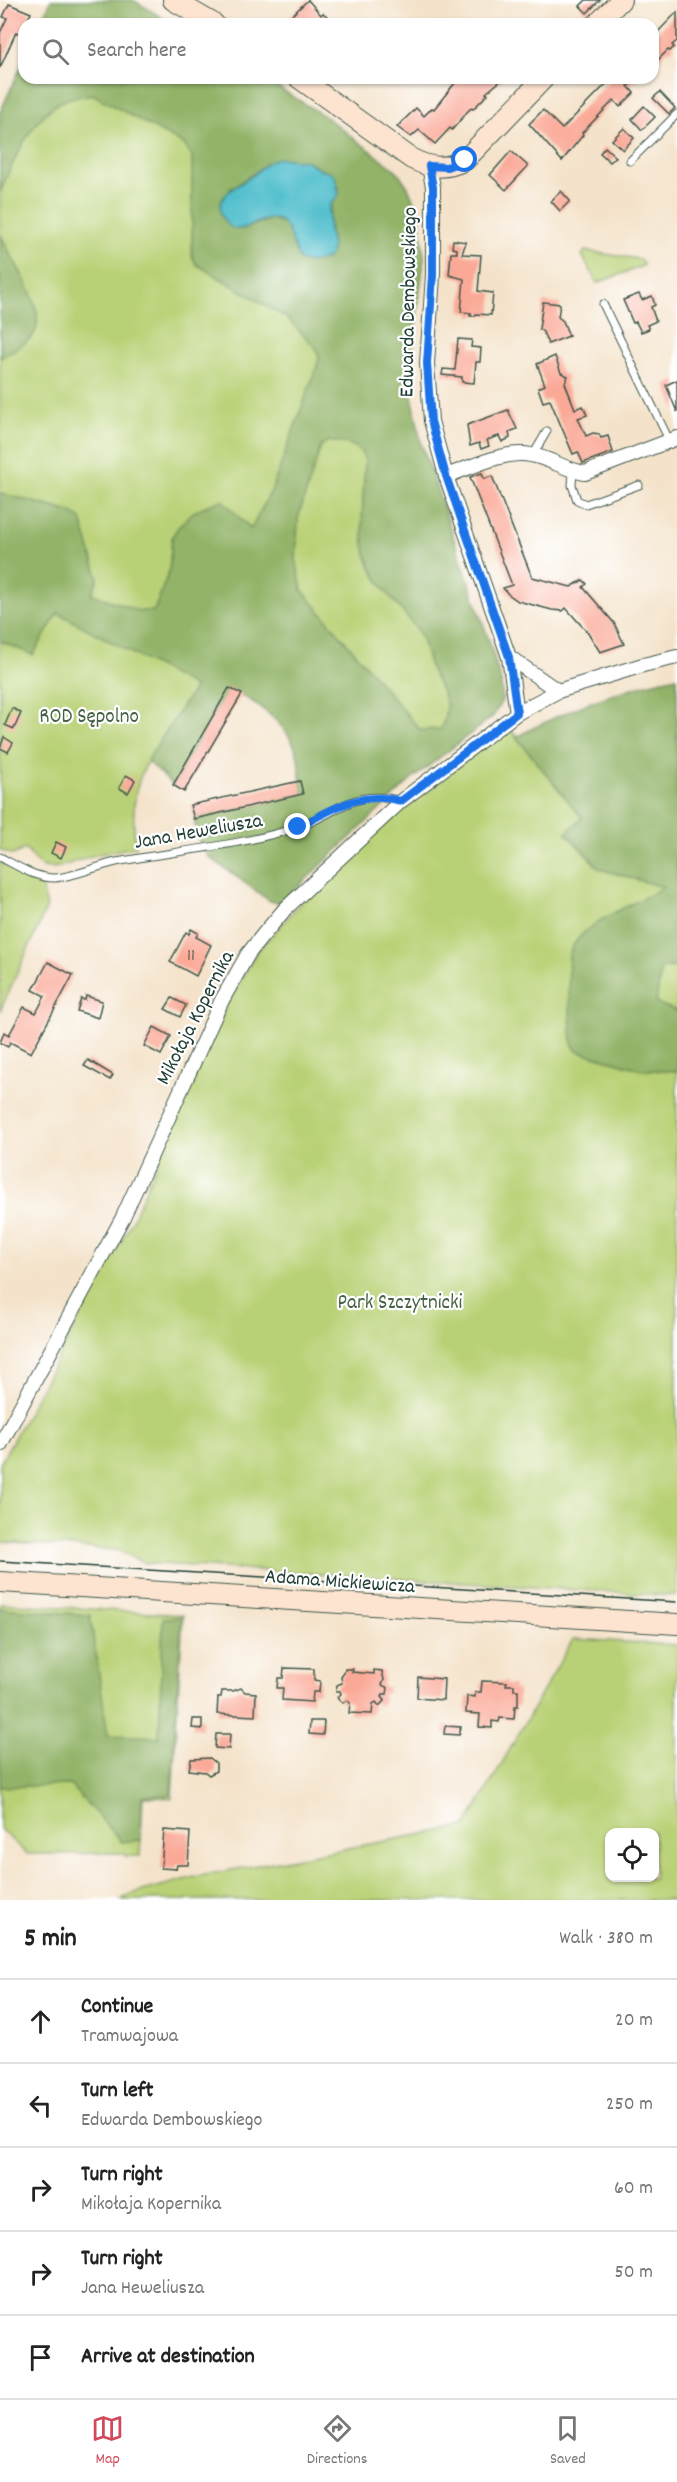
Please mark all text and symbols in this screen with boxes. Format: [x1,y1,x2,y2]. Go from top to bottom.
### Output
search box [18,18,659,84]
icon: search [39,35,72,68]
text: Search here [87,36,186,67]
route start [451,146,477,172]
street label: Edwarda Dembowskiego [393,207,427,398]
park label: ROD Sępolno [39,703,139,733]
street label: Jana Heweliusza [132,807,266,859]
route end [284,813,310,839]
house number: 11 [187,944,195,969]
street label: Mikołaja Kopernika [150,945,244,1091]
park label: Park Szczytnicki [338,1289,463,1319]
street label: Adama Mickiewicza [264,1563,417,1603]
map controls [605,1828,659,1882]
button: locate [605,1828,659,1882]
text: 5 min [24,1921,77,1958]
text: Walk · 380 m [559,1925,653,1953]
text: Continue [81,1992,153,2023]
icon: ahead [24,2005,57,2038]
text: 20 m [615,2007,653,2035]
text: Tramwajowa [81,2023,178,2051]
text: Turn left [81,2076,153,2107]
icon: left [24,2089,57,2122]
text: 250 m [606,2091,653,2119]
text: Edwarda Dembowskiego [81,2107,263,2135]
text: Turn right [81,2160,163,2191]
icon: right [24,2173,57,2206]
text: 60 m [614,2175,653,2203]
text: Mikołaja Kopernika [81,2191,221,2219]
text: Turn right [81,2244,163,2275]
icon: right [24,2257,57,2290]
text: 50 m [615,2259,653,2287]
text: Jana Heweliusza [81,2275,204,2303]
icon: arrive [24,2341,57,2374]
text: Arrive at destination [81,2342,255,2373]
tab: Map [91,2412,124,2471]
tab: Directions [307,2412,367,2471]
tab: Saved [550,2412,586,2471]

